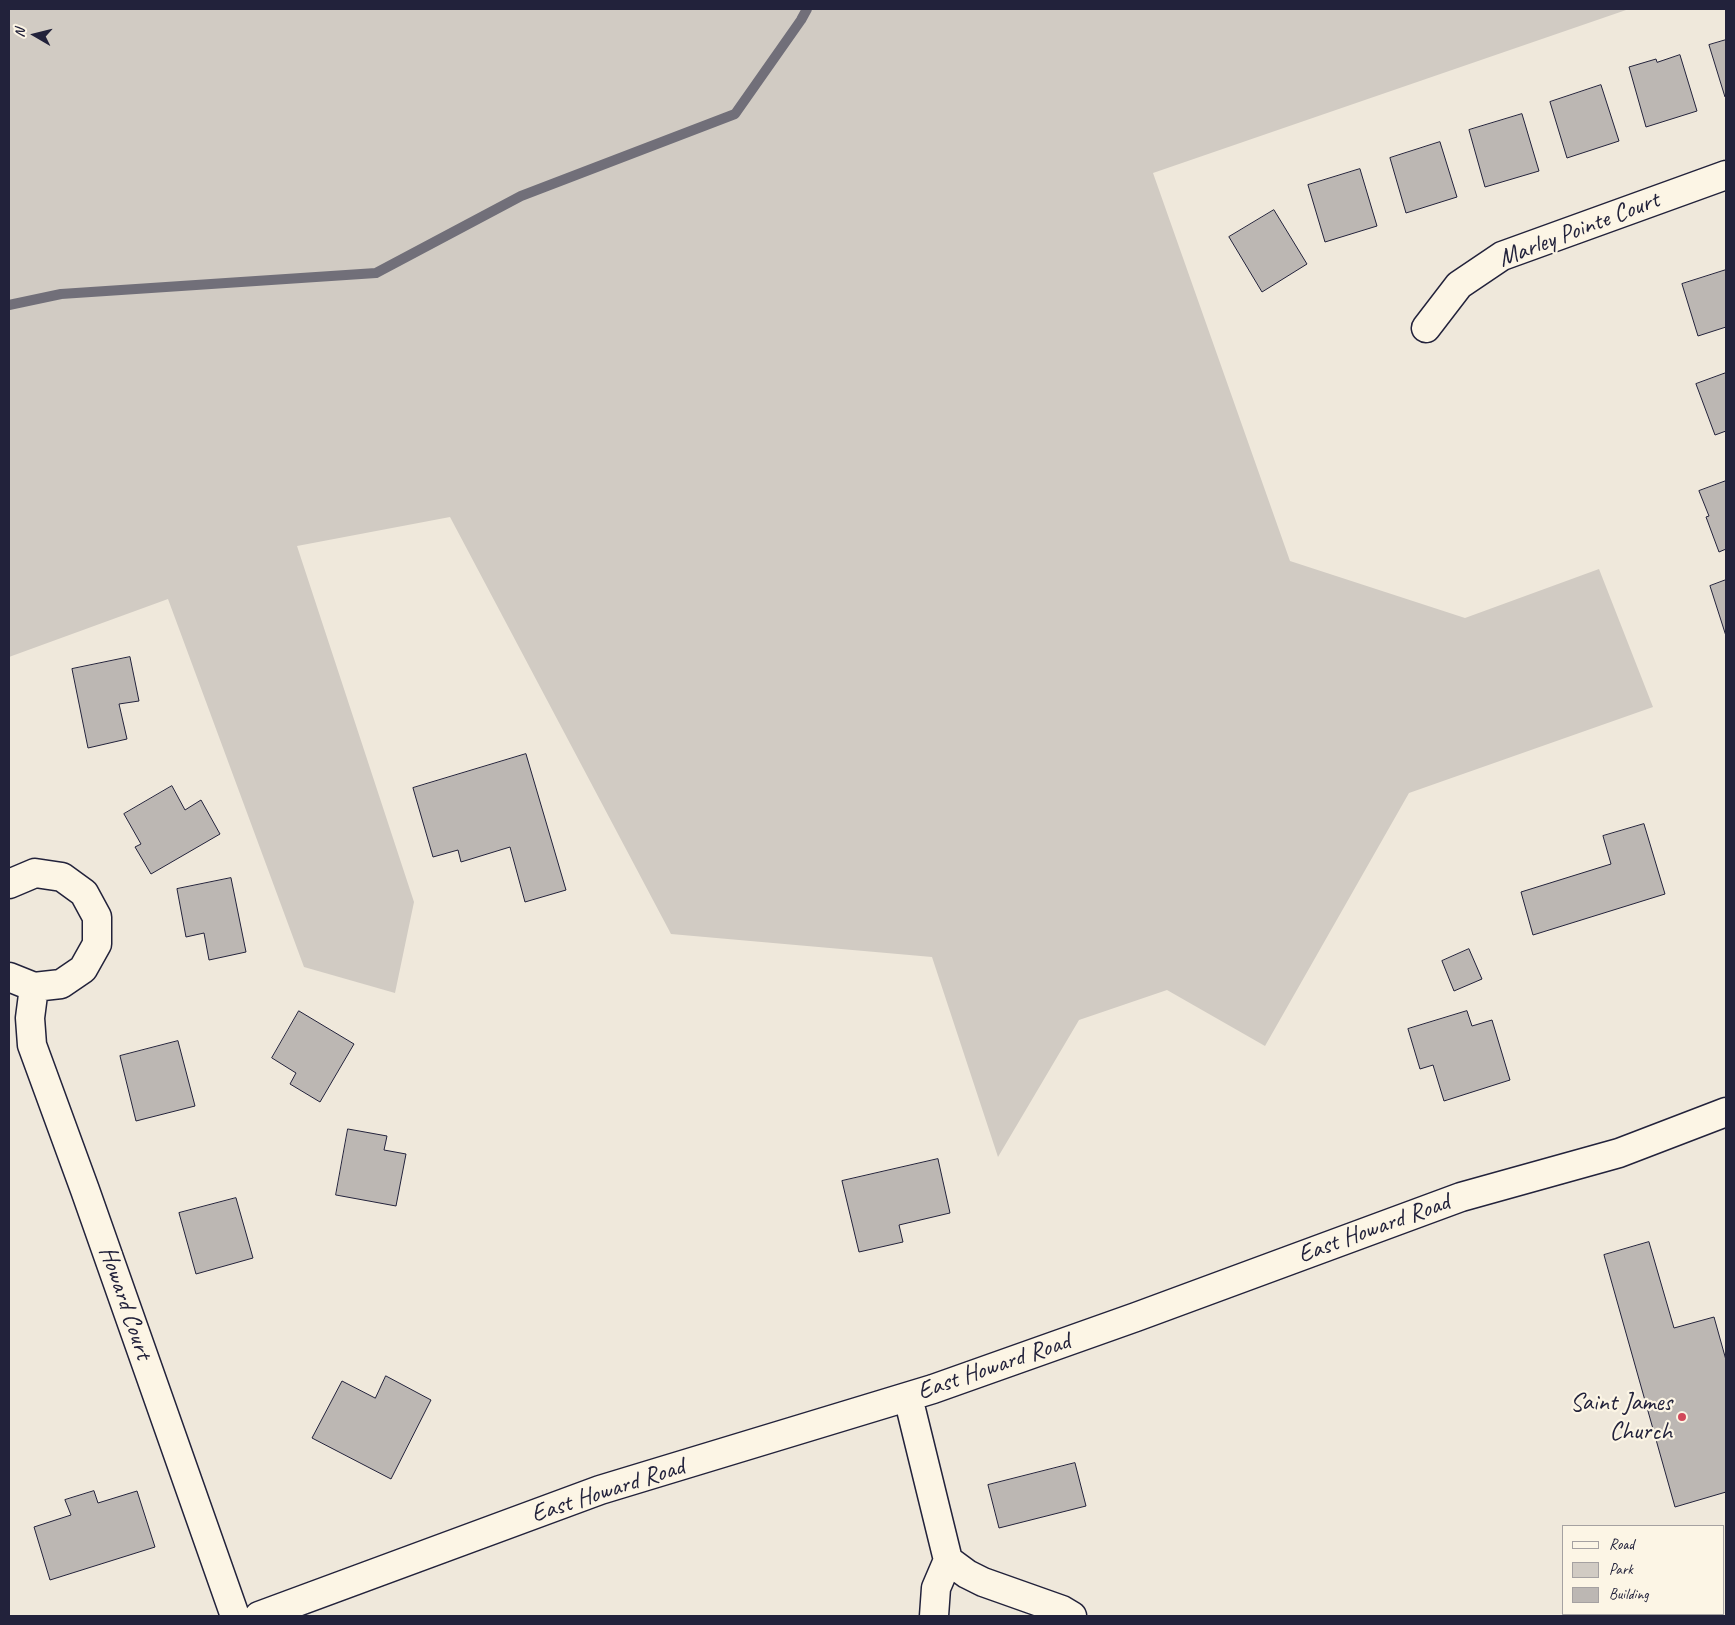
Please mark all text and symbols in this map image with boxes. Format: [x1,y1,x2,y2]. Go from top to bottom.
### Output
north arrow [10,10,60,60]
text: N [11,27,29,38]
street label: Marley Pointe Court [1494,186,1664,274]
street label: East Howard Road [1294,1188,1454,1270]
street label: Howard Court [92,1243,158,1363]
street label: East Howard Road [914,1327,1074,1407]
place label: Saint James Church [1570,1388,1672,1447]
marker: Saint James Church [1676,1411,1688,1423]
street label: East Howard Road [528,1452,688,1530]
legend [1562,1525,1725,1615]
text: Road [1609,1535,1634,1554]
text: Park [1609,1560,1633,1579]
text: Building [1609,1585,1648,1604]

